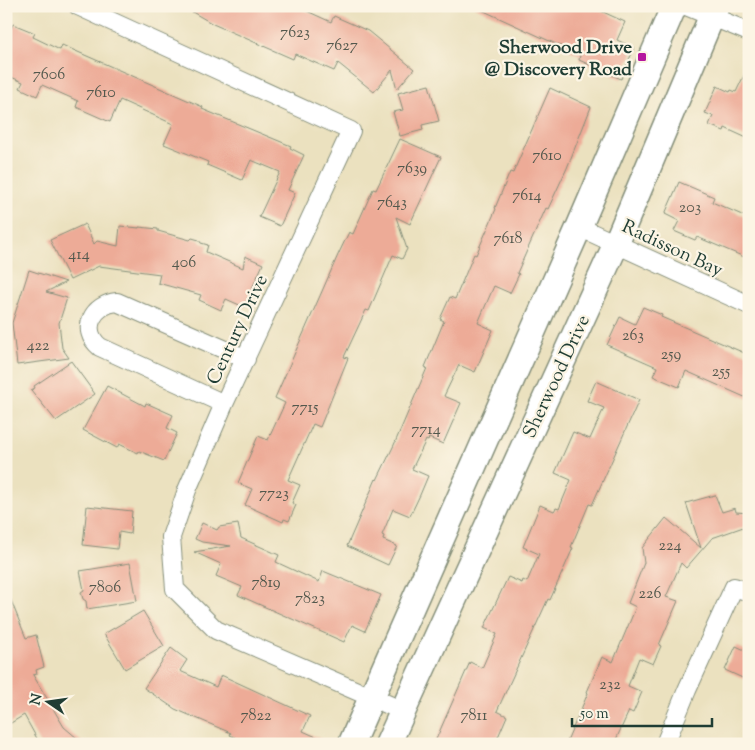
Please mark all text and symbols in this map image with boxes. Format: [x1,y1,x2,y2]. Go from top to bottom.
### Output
house number: 7623 [280,22,310,45]
house number: 7627 [326,35,358,58]
place label: Sherwood Drive @ Discovery Road [484,35,632,84]
marker: Sherwood Drive @ Discovery Road [636,51,648,63]
house number: 7606 [33,64,65,87]
house number: 7610 [86,82,116,105]
house number: 7610 [532,145,562,168]
house number: 7639 [397,158,427,181]
house number: 7614 [512,185,542,208]
house number: 7643 [377,192,407,215]
house number: 203 [679,197,701,220]
street label: Radisson Bay [617,214,727,285]
house number: 7618 [493,228,523,251]
house number: 414 [68,244,90,267]
house number: 406 [172,252,196,275]
street label: Century Drive [201,271,276,389]
street label: Sherwood Drive [517,311,598,443]
house number: 263 [622,325,644,348]
house number: 422 [26,335,50,358]
house number: 259 [661,344,682,367]
house number: 255 [712,361,731,384]
house number: 7715 [292,397,319,420]
house number: 7714 [411,419,441,442]
house number: 7723 [259,483,289,506]
house number: 224 [658,535,682,558]
house number: 7819 [251,572,281,595]
house number: 7806 [89,577,121,600]
house number: 226 [639,583,662,606]
house number: 7823 [295,588,325,611]
house number: 232 [599,674,621,697]
north arrow [22,678,72,728]
text: N [26,692,48,707]
scale bar [572,695,712,727]
text: 50 m [579,704,609,725]
house number: 7822 [241,705,272,728]
house number: 7811 [461,705,488,728]

